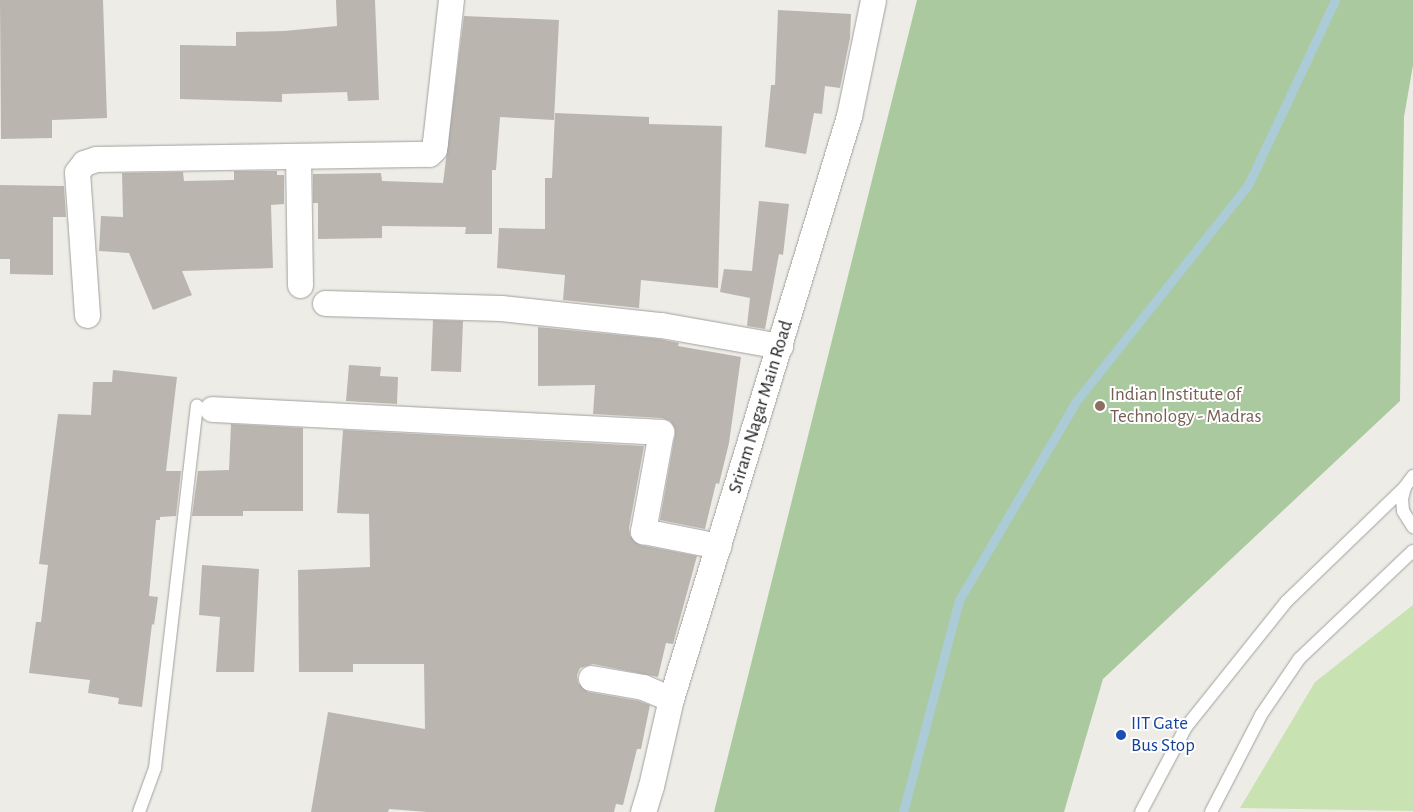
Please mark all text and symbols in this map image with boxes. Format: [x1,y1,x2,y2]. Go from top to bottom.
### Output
street label: Sriram Nagar Main Road [724,318,798,496]
place label: Indian Institute of Technology - Madras [1110,384,1262,428]
marker: Indian Institute of Technology - Madras [1094,400,1106,412]
place label: IIT Gate Bus Stop [1131,713,1195,757]
marker: IIT Gate Bus Stop [1115,729,1127,741]

